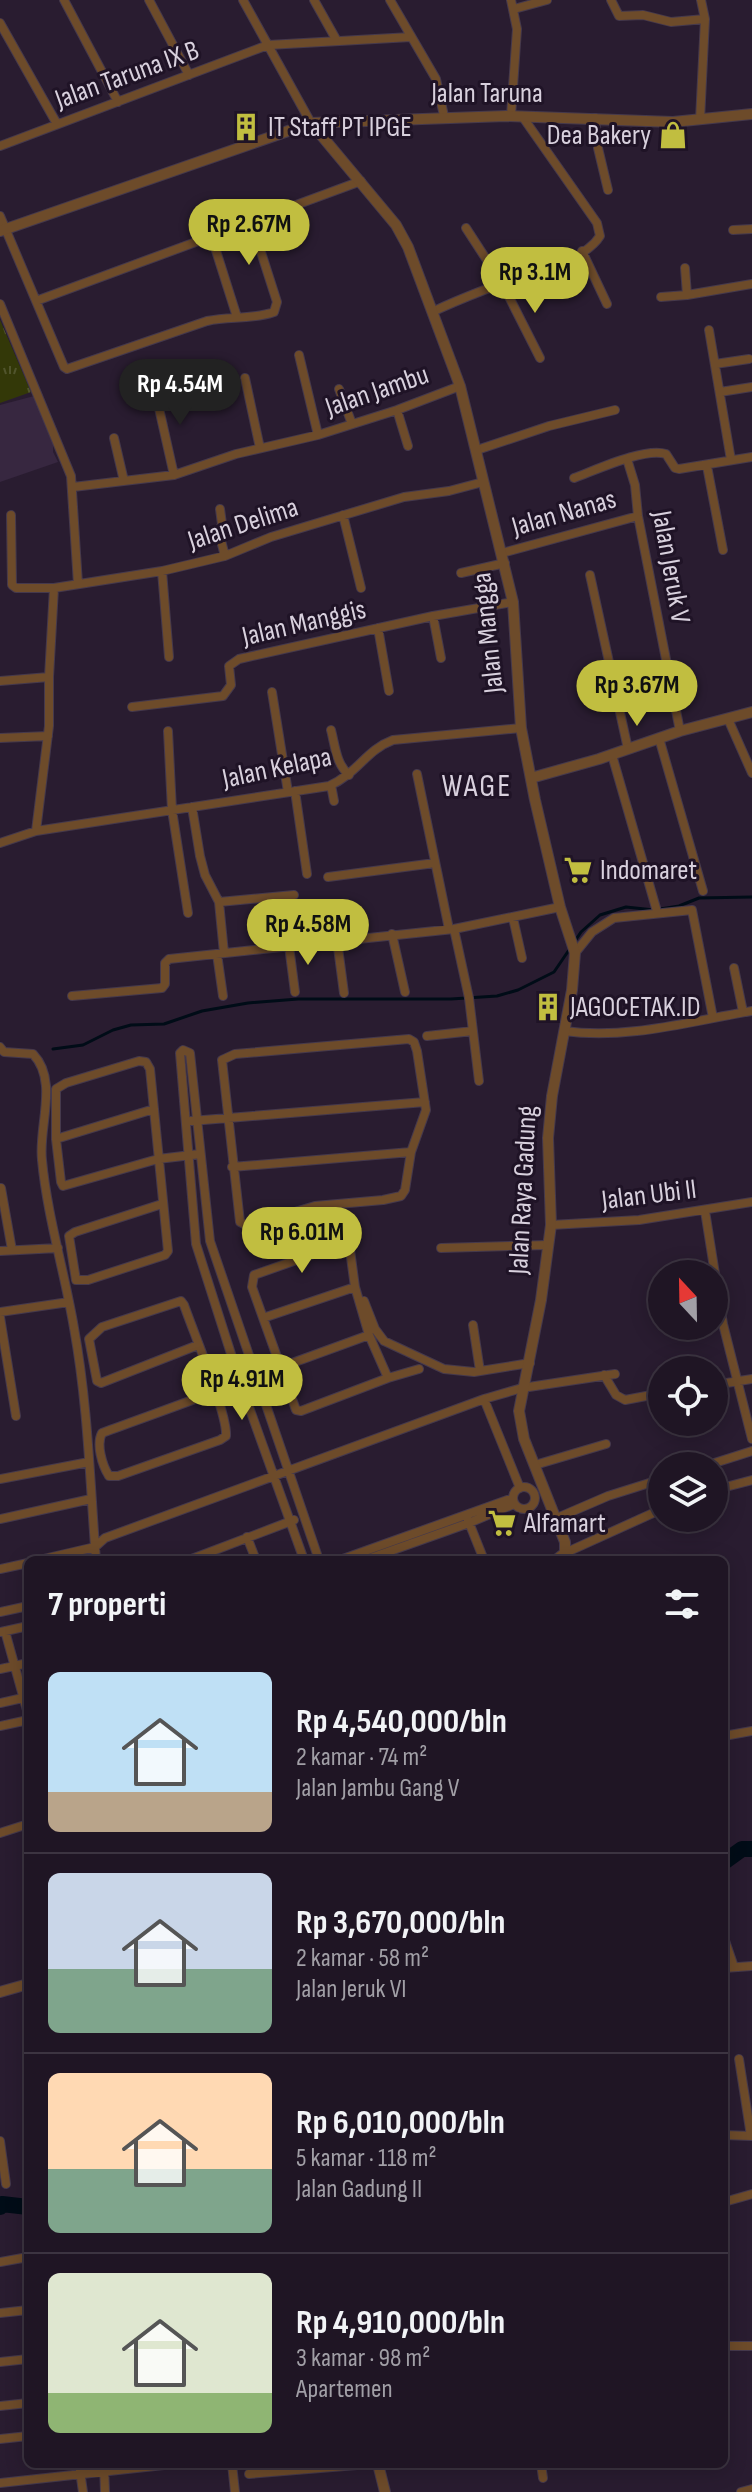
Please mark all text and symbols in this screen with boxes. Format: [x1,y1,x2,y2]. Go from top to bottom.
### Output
street label: Jalan Taruna IX B [50,34,203,117]
street label: Jalan Taruna [430,77,543,110]
place label: IT Staff PT IPGE [268,111,412,144]
building icon: IT Staff PT IPGE [231,112,261,142]
place label: Dea Bakery [547,119,651,152]
shop icon: Dea Bakery [658,120,688,150]
pin: Rp 2.67M [166,199,332,267]
text: Rp 2.67M [207,209,291,240]
pin: Rp 3.1M [461,247,609,315]
text: Rp 3.1M [499,257,571,288]
street label: Jalan Jambu [320,358,433,424]
pin: Rp 4.54M [97,359,263,427]
text: Rp 4.54M [137,369,223,400]
street label: Jalan Nanas [507,482,620,544]
street label: Jalan Delima [183,491,302,558]
street label: Jalan Jeruk V [645,507,697,626]
street label: Jalan Mangga [465,571,511,696]
street label: Jalan Manggis [238,593,369,653]
pin: Rp 3.67M [554,660,720,728]
text: Rp 3.67M [594,670,680,701]
street label: Jalan Kelapa [218,740,335,796]
district label: WAGE [442,767,512,806]
place label: Indomaret [600,854,697,887]
supermarket icon: Indomaret [563,855,593,885]
pin: Rp 4.58M [225,899,391,967]
text: Rp 4.58M [265,909,351,940]
place label: JAGOCETAK.ID [569,991,700,1024]
building icon: JAGOCETAK.ID [533,992,563,1022]
street label: Jalan Raya Gadung [502,1105,544,1276]
street label: Jalan Ubi II [599,1173,698,1217]
pin: Rp 6.01M [219,1207,385,1275]
text: Rp 6.01M [260,1217,344,1248]
north arrow [648,1260,728,1340]
map controls [648,1260,728,1532]
pin: Rp 4.91M [159,1354,325,1422]
button: locate [648,1356,728,1436]
text: Rp 4.91M [200,1364,284,1395]
button: layers [648,1452,728,1532]
place label: Alfamart [523,1507,606,1540]
supermarket icon: Alfamart [487,1508,517,1538]
icon: filters [660,1582,704,1626]
text: 7 properti [48,1584,166,1625]
text: Rp 4,540,000/bln [296,1701,507,1742]
icon: home [112,1704,208,1800]
text: 2 kamar · 74 m² [296,1742,427,1773]
text: Jalan Jambu Gang V [296,1773,459,1804]
text: Rp 3,670,000/bln [296,1902,505,1943]
icon: home [112,1905,208,2001]
text: 2 kamar · 58 m² [296,1943,429,1974]
text: Jalan Jeruk VI [296,1974,407,2005]
text: Rp 6,010,000/bln [296,2102,505,2143]
icon: home [112,2105,208,2201]
text: 5 kamar · 118 m² [296,2143,437,2174]
text: Jalan Gadung II [296,2174,422,2205]
text: Rp 4,910,000/bln [296,2302,505,2343]
icon: home [112,2305,208,2401]
text: 3 kamar · 98 m² [296,2343,430,2374]
text: Apartemen [296,2374,393,2405]

